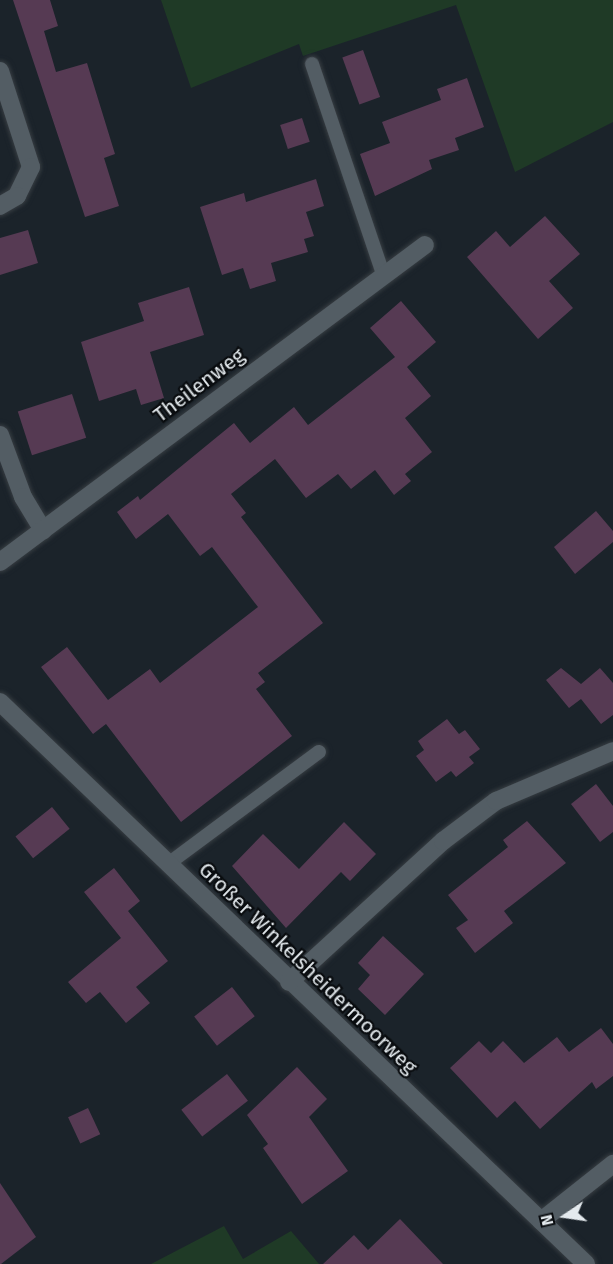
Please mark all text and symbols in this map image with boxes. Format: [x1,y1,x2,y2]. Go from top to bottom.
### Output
street label: Theilenweg [148,343,250,427]
street label: Großer Winkelsheidermoorweg [194,857,422,1079]
north arrow [535,1186,595,1246]
text: N [537,1213,557,1227]

